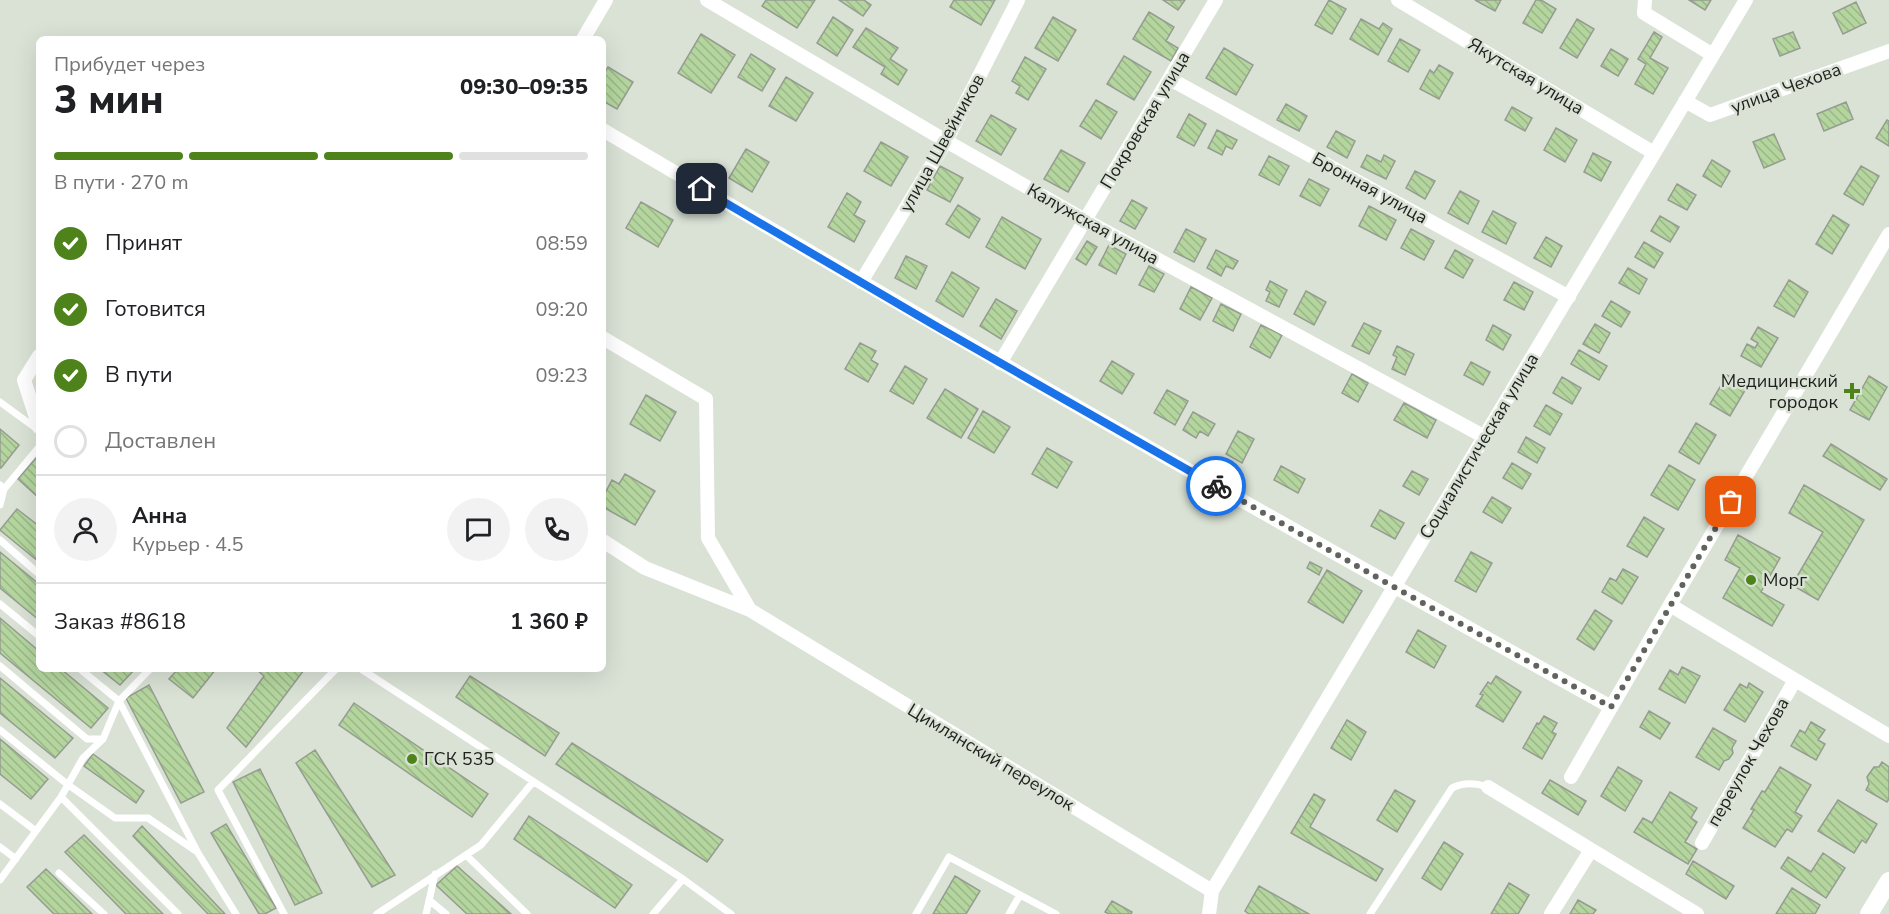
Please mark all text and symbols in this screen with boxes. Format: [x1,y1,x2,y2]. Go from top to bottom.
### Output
street label: Якутская улица [1464,32,1588,120]
street label: Покровская улица [1094,47,1196,193]
text: Прибудет через [54,51,205,78]
street label: улица Чехова [1728,57,1844,119]
street label: улица Швейников [894,69,990,216]
text: 09:30–09:35 [460,72,588,102]
text: 3 мин [54,74,164,127]
street label: Бронная улица [1308,146,1432,230]
pin [676,163,727,214]
text: В пути · 270 m [54,169,189,196]
icon: home [685,172,718,205]
street label: Калужская улица [1023,178,1163,270]
icon: check [54,227,87,260]
text: Принят [105,228,182,258]
text: 08:59 [535,230,588,257]
icon: check [54,293,87,326]
text: Готовится [105,294,206,324]
text: 09:20 [535,296,588,323]
street label: Социалистическая улица [1414,349,1544,543]
icon: check [54,359,87,392]
text: В пути [105,360,173,390]
text: 09:23 [535,362,588,389]
place label: Медицинский городок [1721,369,1839,414]
marker: Медицинский городок [1843,382,1861,400]
text: Доставлен [105,426,216,456]
courier [1186,456,1246,516]
icon: bike [1200,470,1233,503]
pin [1705,476,1756,527]
icon: bag [1714,485,1747,518]
button: person [54,498,117,561]
button: chat [447,498,510,561]
button: phone [525,498,588,561]
text: Анна [132,501,187,531]
text: Курьер · 4.5 [132,531,244,558]
place label: Морг [1763,568,1807,592]
marker: Морг [1744,573,1758,587]
text: Заказ #8618 [54,607,186,637]
text: 1 360 ₽ [510,607,588,637]
street label: переулок Чехова [1701,693,1795,831]
street label: Цимлянский переулок [903,698,1079,817]
place label: ГСК 535 [424,747,494,771]
marker: ГСК 535 [405,752,419,766]

